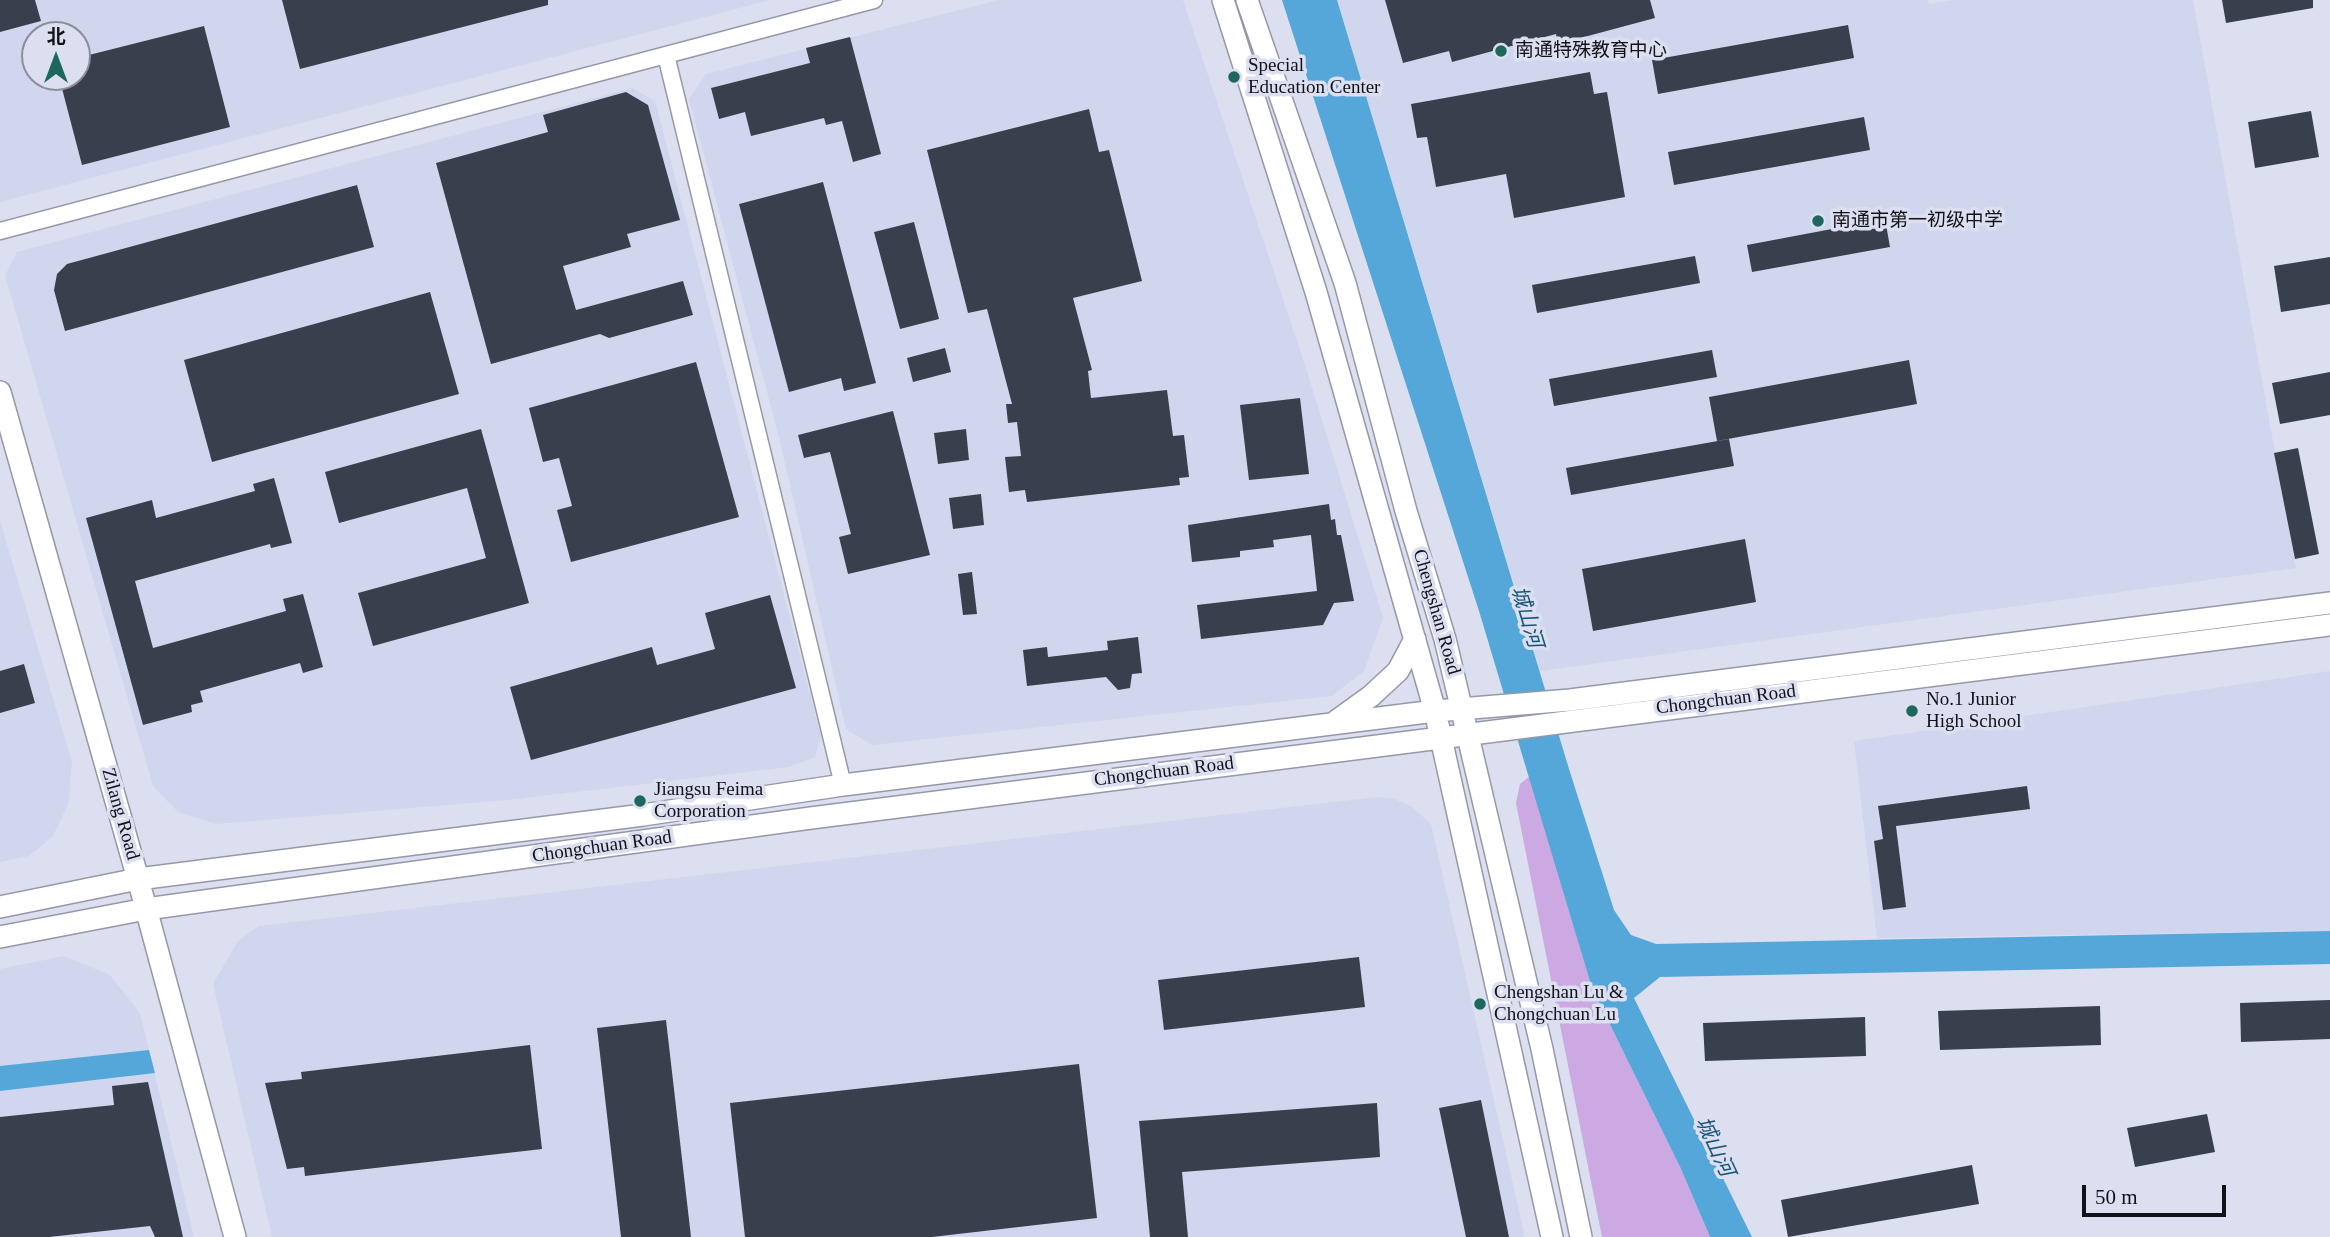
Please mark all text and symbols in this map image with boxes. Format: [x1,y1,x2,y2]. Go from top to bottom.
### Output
north arrow [21,21,91,91]
text: 北 [46,26,66,47]
place label: 南通特殊教育中心 [1515,40,1667,62]
marker: 南通特殊教育中心 [1493,43,1509,59]
place label: Special Education Center [1248,55,1380,99]
marker: Special Education Center [1226,69,1242,85]
place label: 南通市第一初级中学 [1832,210,2003,232]
marker: 南通市第一初级中学 [1810,213,1826,229]
street label: Chengshan Road [1407,547,1465,677]
water label: 城山河 [1505,583,1547,651]
street label: Chongchuan Road [1655,680,1797,720]
place label: No.1 Junior High School [1926,689,2022,733]
marker: No.1 Junior High School [1904,703,1920,719]
street label: Chongchuan Road [1093,752,1235,792]
street label: Zilang Road [96,765,144,863]
place label: Jiangsu Feima Corporation [654,779,763,823]
marker: Jiangsu Feima Corporation [632,793,648,809]
street label: Chongchuan Road [531,826,673,868]
place label: Chengshan Lu & Chongchuan Lu [1494,982,1624,1026]
marker: Chengshan Lu & Chongchuan Lu [1472,996,1488,1012]
water label: 城山河 [1689,1113,1739,1181]
scale bar [2085,1170,2228,1214]
text: 50 m [2095,1185,2138,1209]

